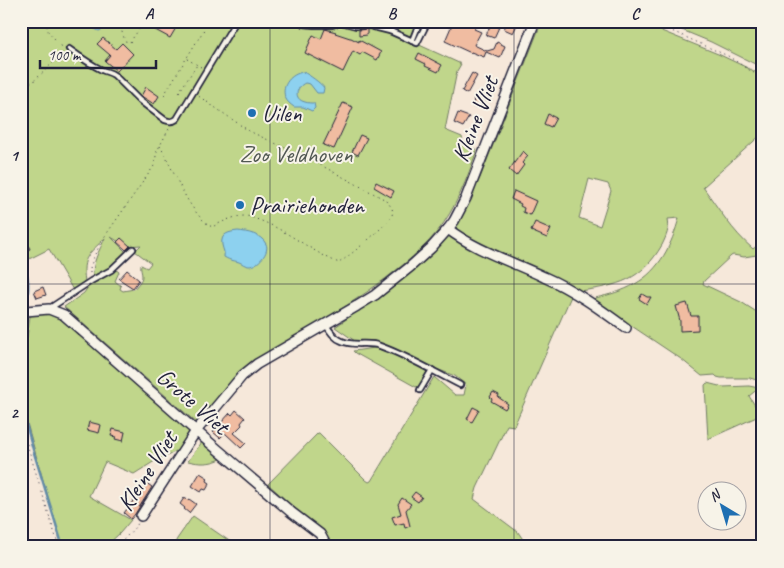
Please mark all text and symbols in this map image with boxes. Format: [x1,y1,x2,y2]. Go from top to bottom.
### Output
text: A [145,4,155,24]
text: B [388,4,398,24]
text: C [631,4,641,24]
scale bar [40,38,156,70]
text: 100 m [48,46,82,65]
street label: Kleine Vliet [445,70,506,166]
place label: Uilen [262,98,302,128]
marker: Uilen [246,107,258,119]
park label: Zoo Veldhoven [240,139,353,169]
text: 1 [10,146,19,166]
place label: Prairiehonden [250,190,365,220]
marker: Prairiehonden [234,199,246,211]
street label: Grote Vliet [151,361,237,442]
text: 2 [10,403,19,423]
street label: Kleine Vliet [110,424,185,516]
north arrow [696,480,746,530]
text: N [706,485,725,506]

